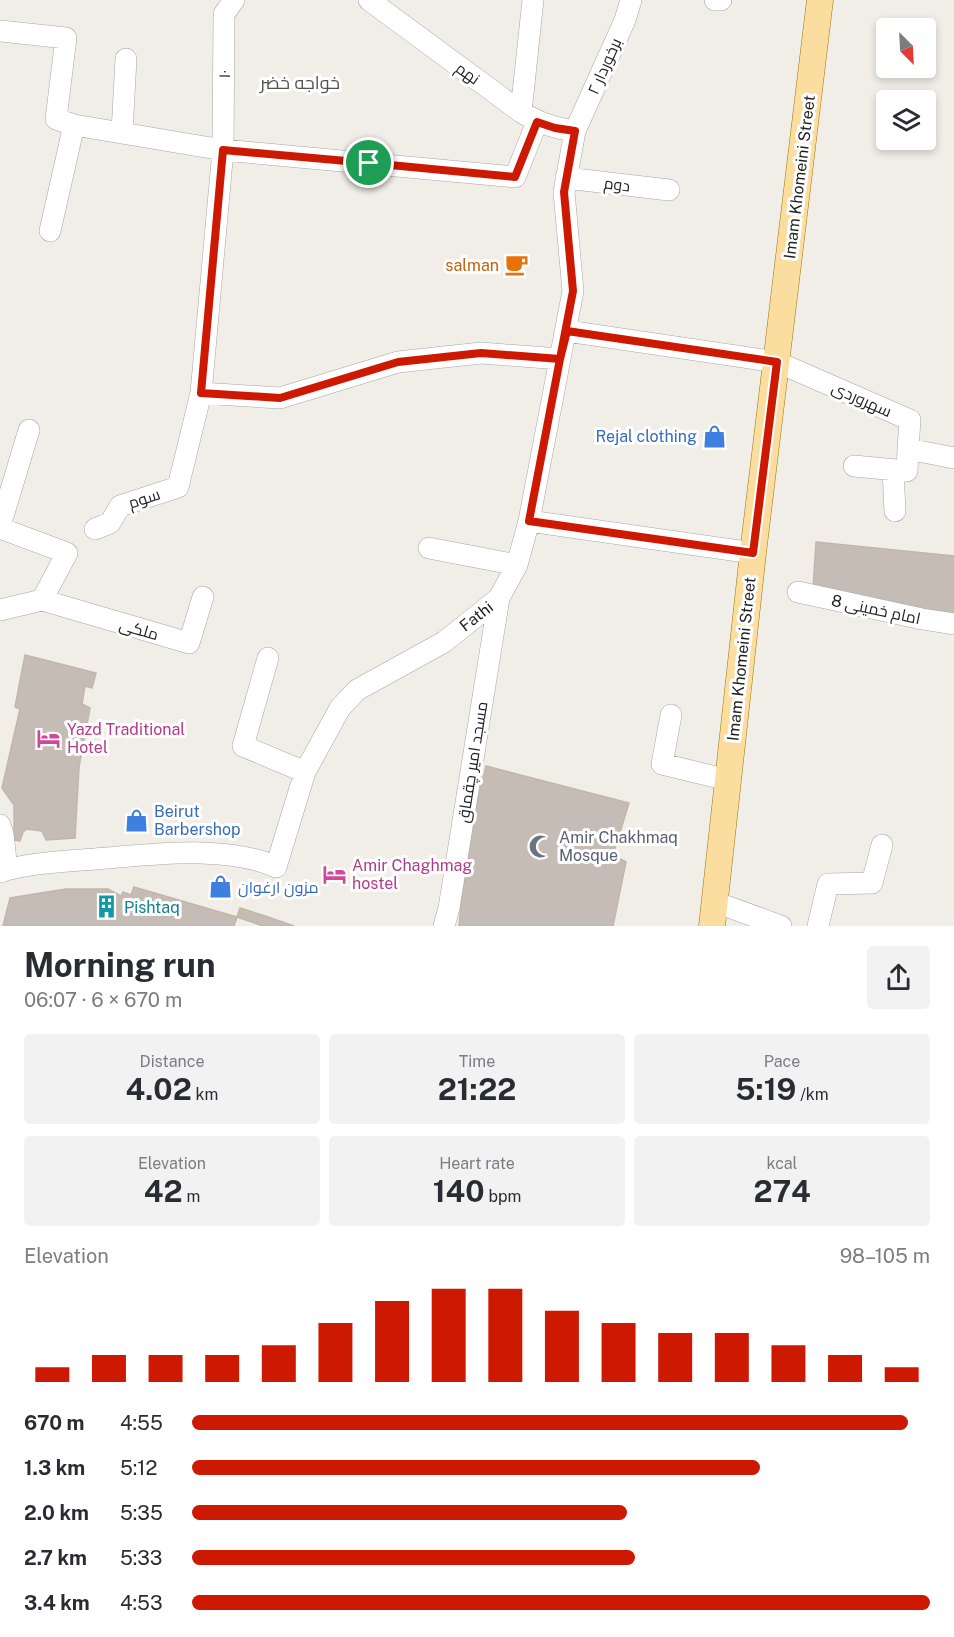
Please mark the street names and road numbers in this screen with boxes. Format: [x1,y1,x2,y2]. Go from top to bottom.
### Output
street label: برخوردار ۲ [584,35,625,97]
street label: نهم [451,58,484,90]
street label: ۱۰ [215,69,234,79]
street label: Imam Khomeini Street [780,94,819,260]
street label: دوم [602,173,631,198]
street label: سهروردی [828,378,895,422]
street label: سوم [126,484,163,514]
street label: Imam Khomeini Street [723,576,760,742]
street label: امام خمینی 8 [829,591,922,630]
street label: Fathi [456,597,497,635]
street label: ملکی [117,615,161,645]
street label: مسجد امیر چقماق [454,700,493,824]

